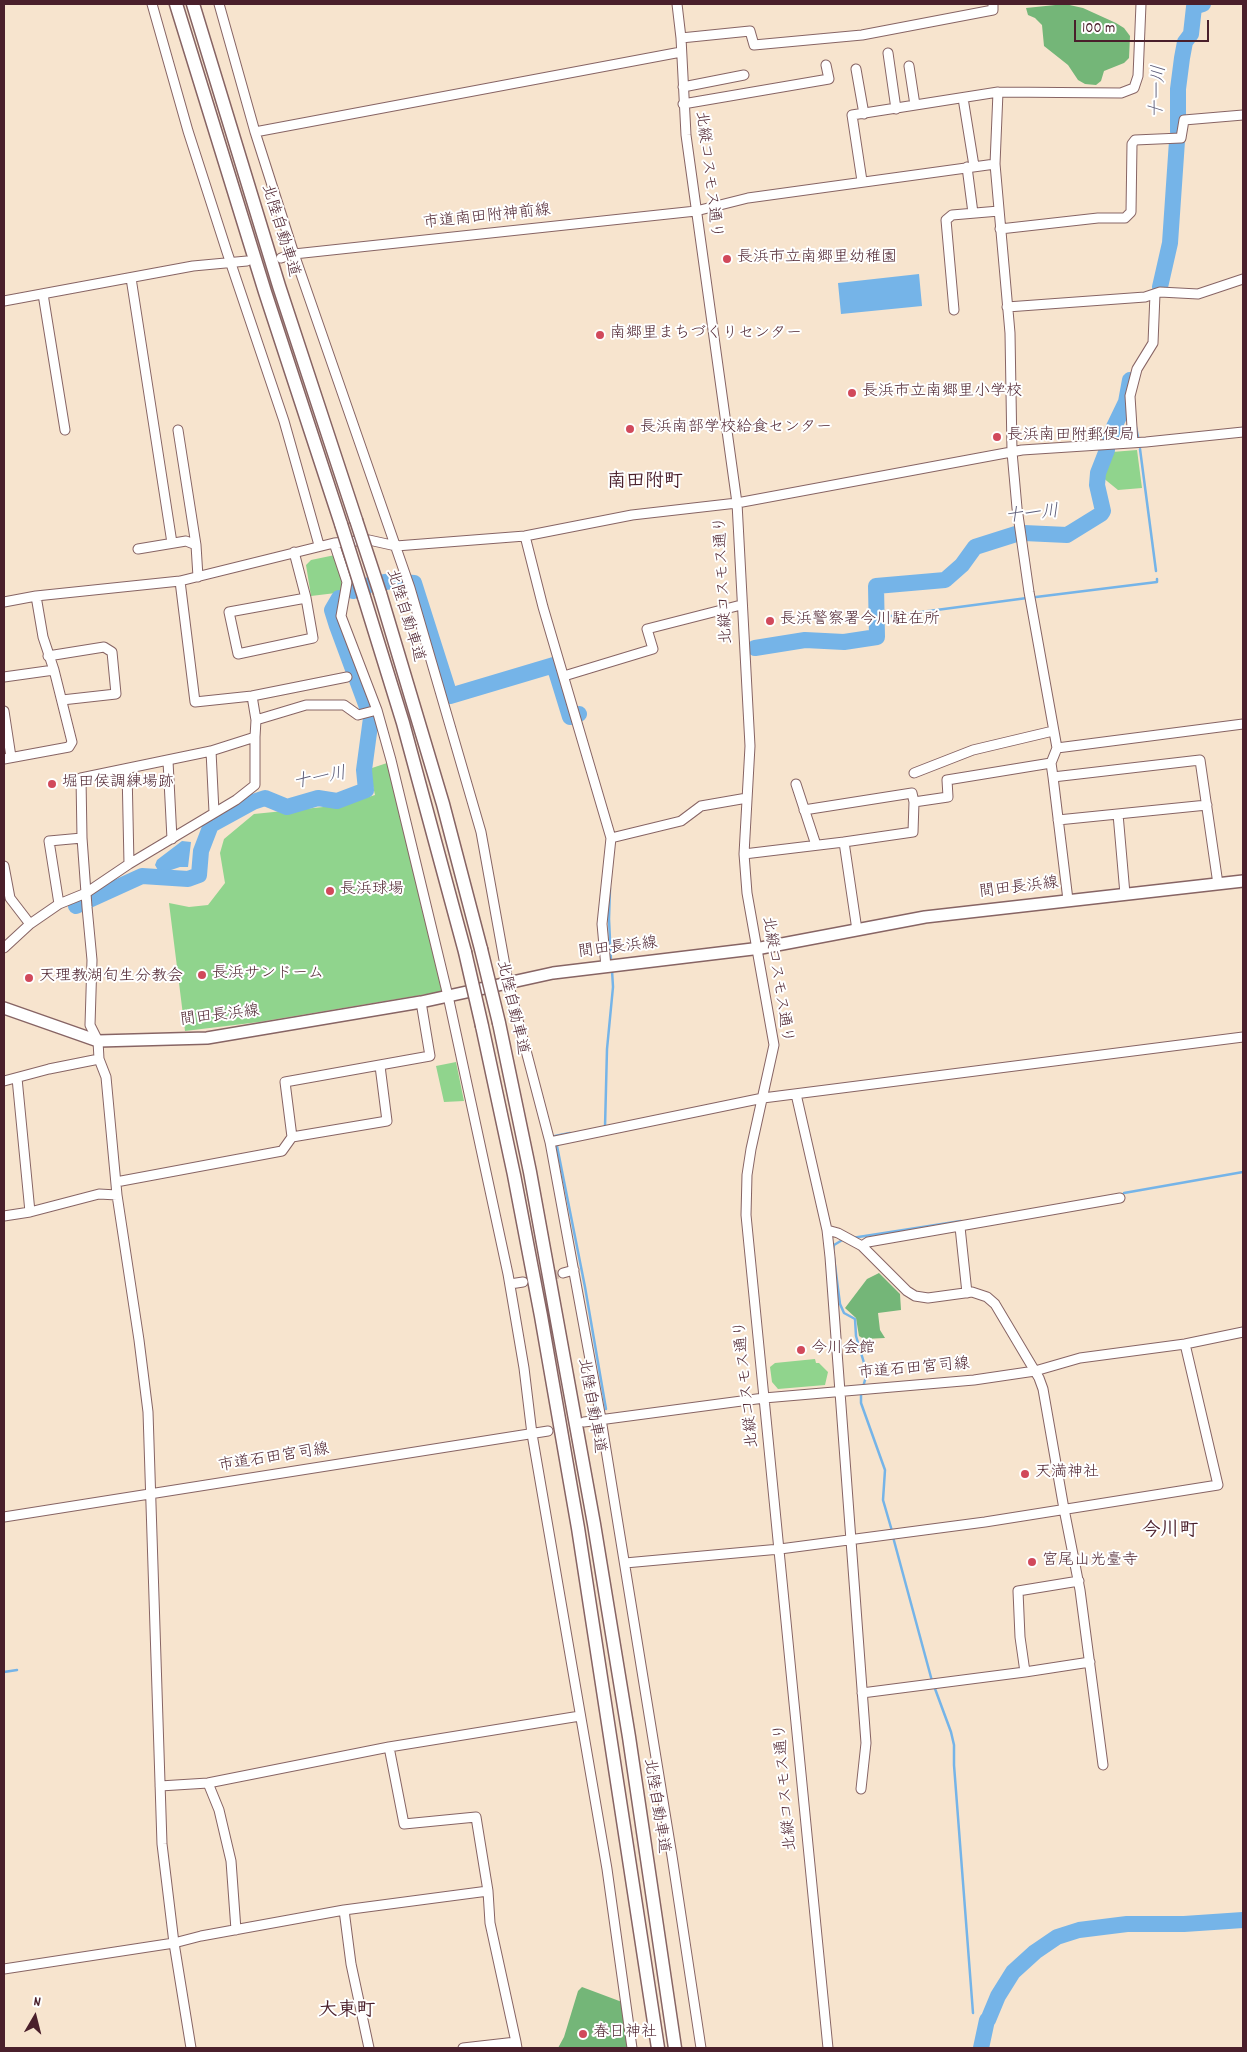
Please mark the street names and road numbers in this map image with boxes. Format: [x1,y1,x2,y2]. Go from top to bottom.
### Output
street label: 北縦コスモス通り [690,110,724,240]
street label: 北陸自動車道 [256,182,302,280]
street label: 市道南田附神前線 [422,202,552,234]
street label: 北縦コスモス通り [712,516,738,644]
street label: 北陸自動車道 [381,567,427,665]
street label: 間田長浜線 [978,875,1060,903]
street label: 北縦コスモス通り [757,915,795,1045]
street label: 間田長浜線 [577,935,659,963]
street label: 北陸自動車道 [491,959,531,1057]
street label: 間田長浜線 [179,1003,261,1031]
street label: 北縦コスモス通り [732,1319,764,1449]
street label: 市道石田宮司線 [857,1356,971,1384]
street label: 北陸自動車道 [572,1357,608,1455]
street label: 市道石田宮司線 [217,1441,331,1477]
street label: 北縦コスモス通り [772,1722,802,1852]
street label: 北陸自動車道 [638,1757,672,1855]

